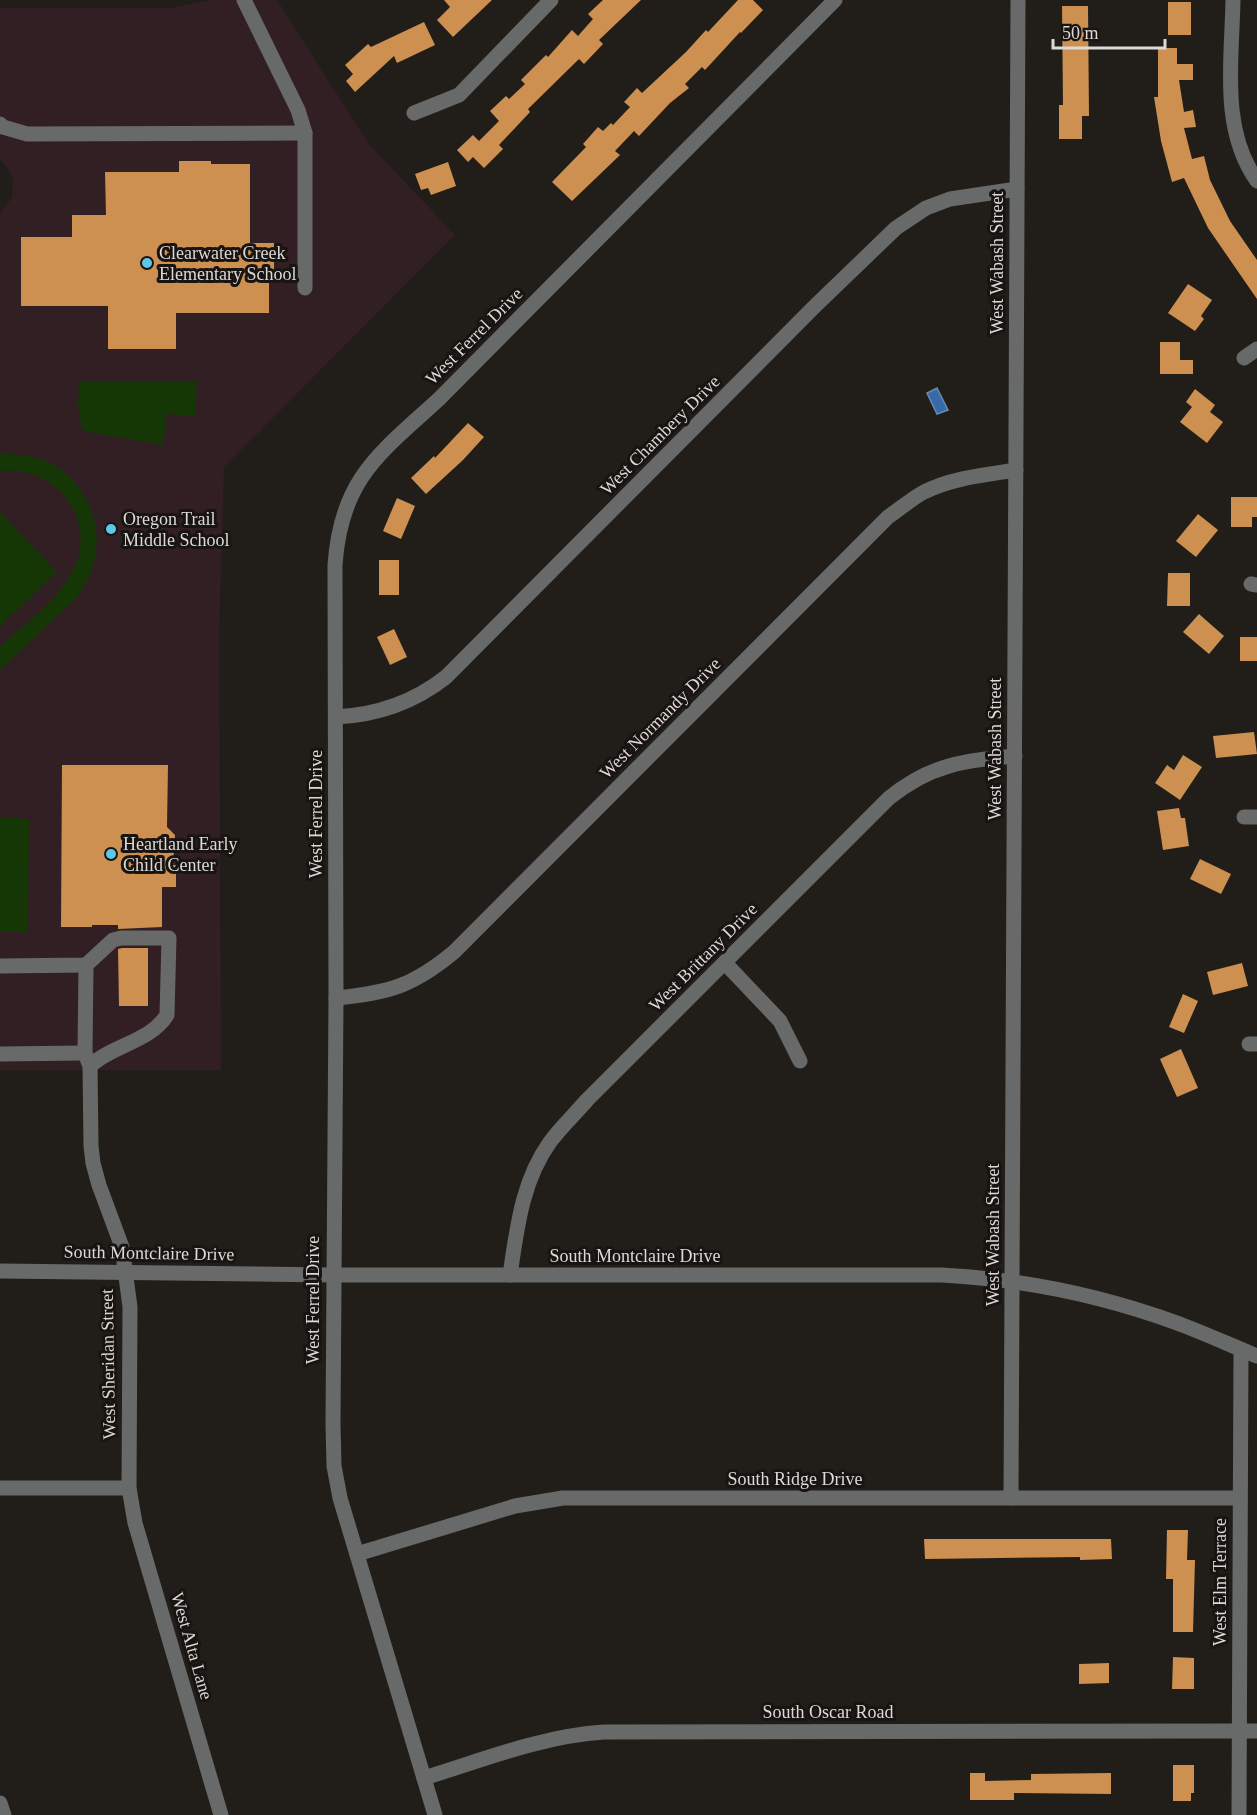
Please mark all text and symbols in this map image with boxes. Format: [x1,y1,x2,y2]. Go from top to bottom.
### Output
scale bar [1053,12,1166,50]
text: 50 m [1062,23,1099,43]
street label: West Wabash Street [987,192,1007,334]
place label: Clearwater Creek Elementary School [159,243,296,284]
marker: Clearwater Creek Elementary School [140,256,154,270]
street label: West Ferrel Drive [421,283,527,389]
street label: West Chambery Drive [596,371,724,499]
place label: Oregon Trail Middle School [123,509,230,550]
marker: Oregon Trail Middle School [104,522,118,536]
street label: West Normandy Drive [595,653,725,783]
street label: West Wabash Street [985,678,1005,820]
street label: West Ferrel Drive [306,750,326,878]
place label: Heartland Early Child Center [123,834,237,875]
marker: Heartland Early Child Center [104,847,118,861]
street label: West Brittany Drive [645,899,761,1015]
street label: West Wabash Street [983,1164,1003,1306]
street label: West Ferrel Drive [303,1236,323,1364]
street label: South Montclaire Drive [63,1242,235,1264]
street label: South Montclaire Drive [550,1246,720,1266]
street label: West Sheridan Street [97,1289,119,1439]
street label: South Ridge Drive [728,1469,863,1489]
street label: West Elm Terrace [1210,1518,1230,1646]
street label: West Alta Lane [167,1590,217,1702]
street label: South Oscar Road [763,1702,893,1722]

